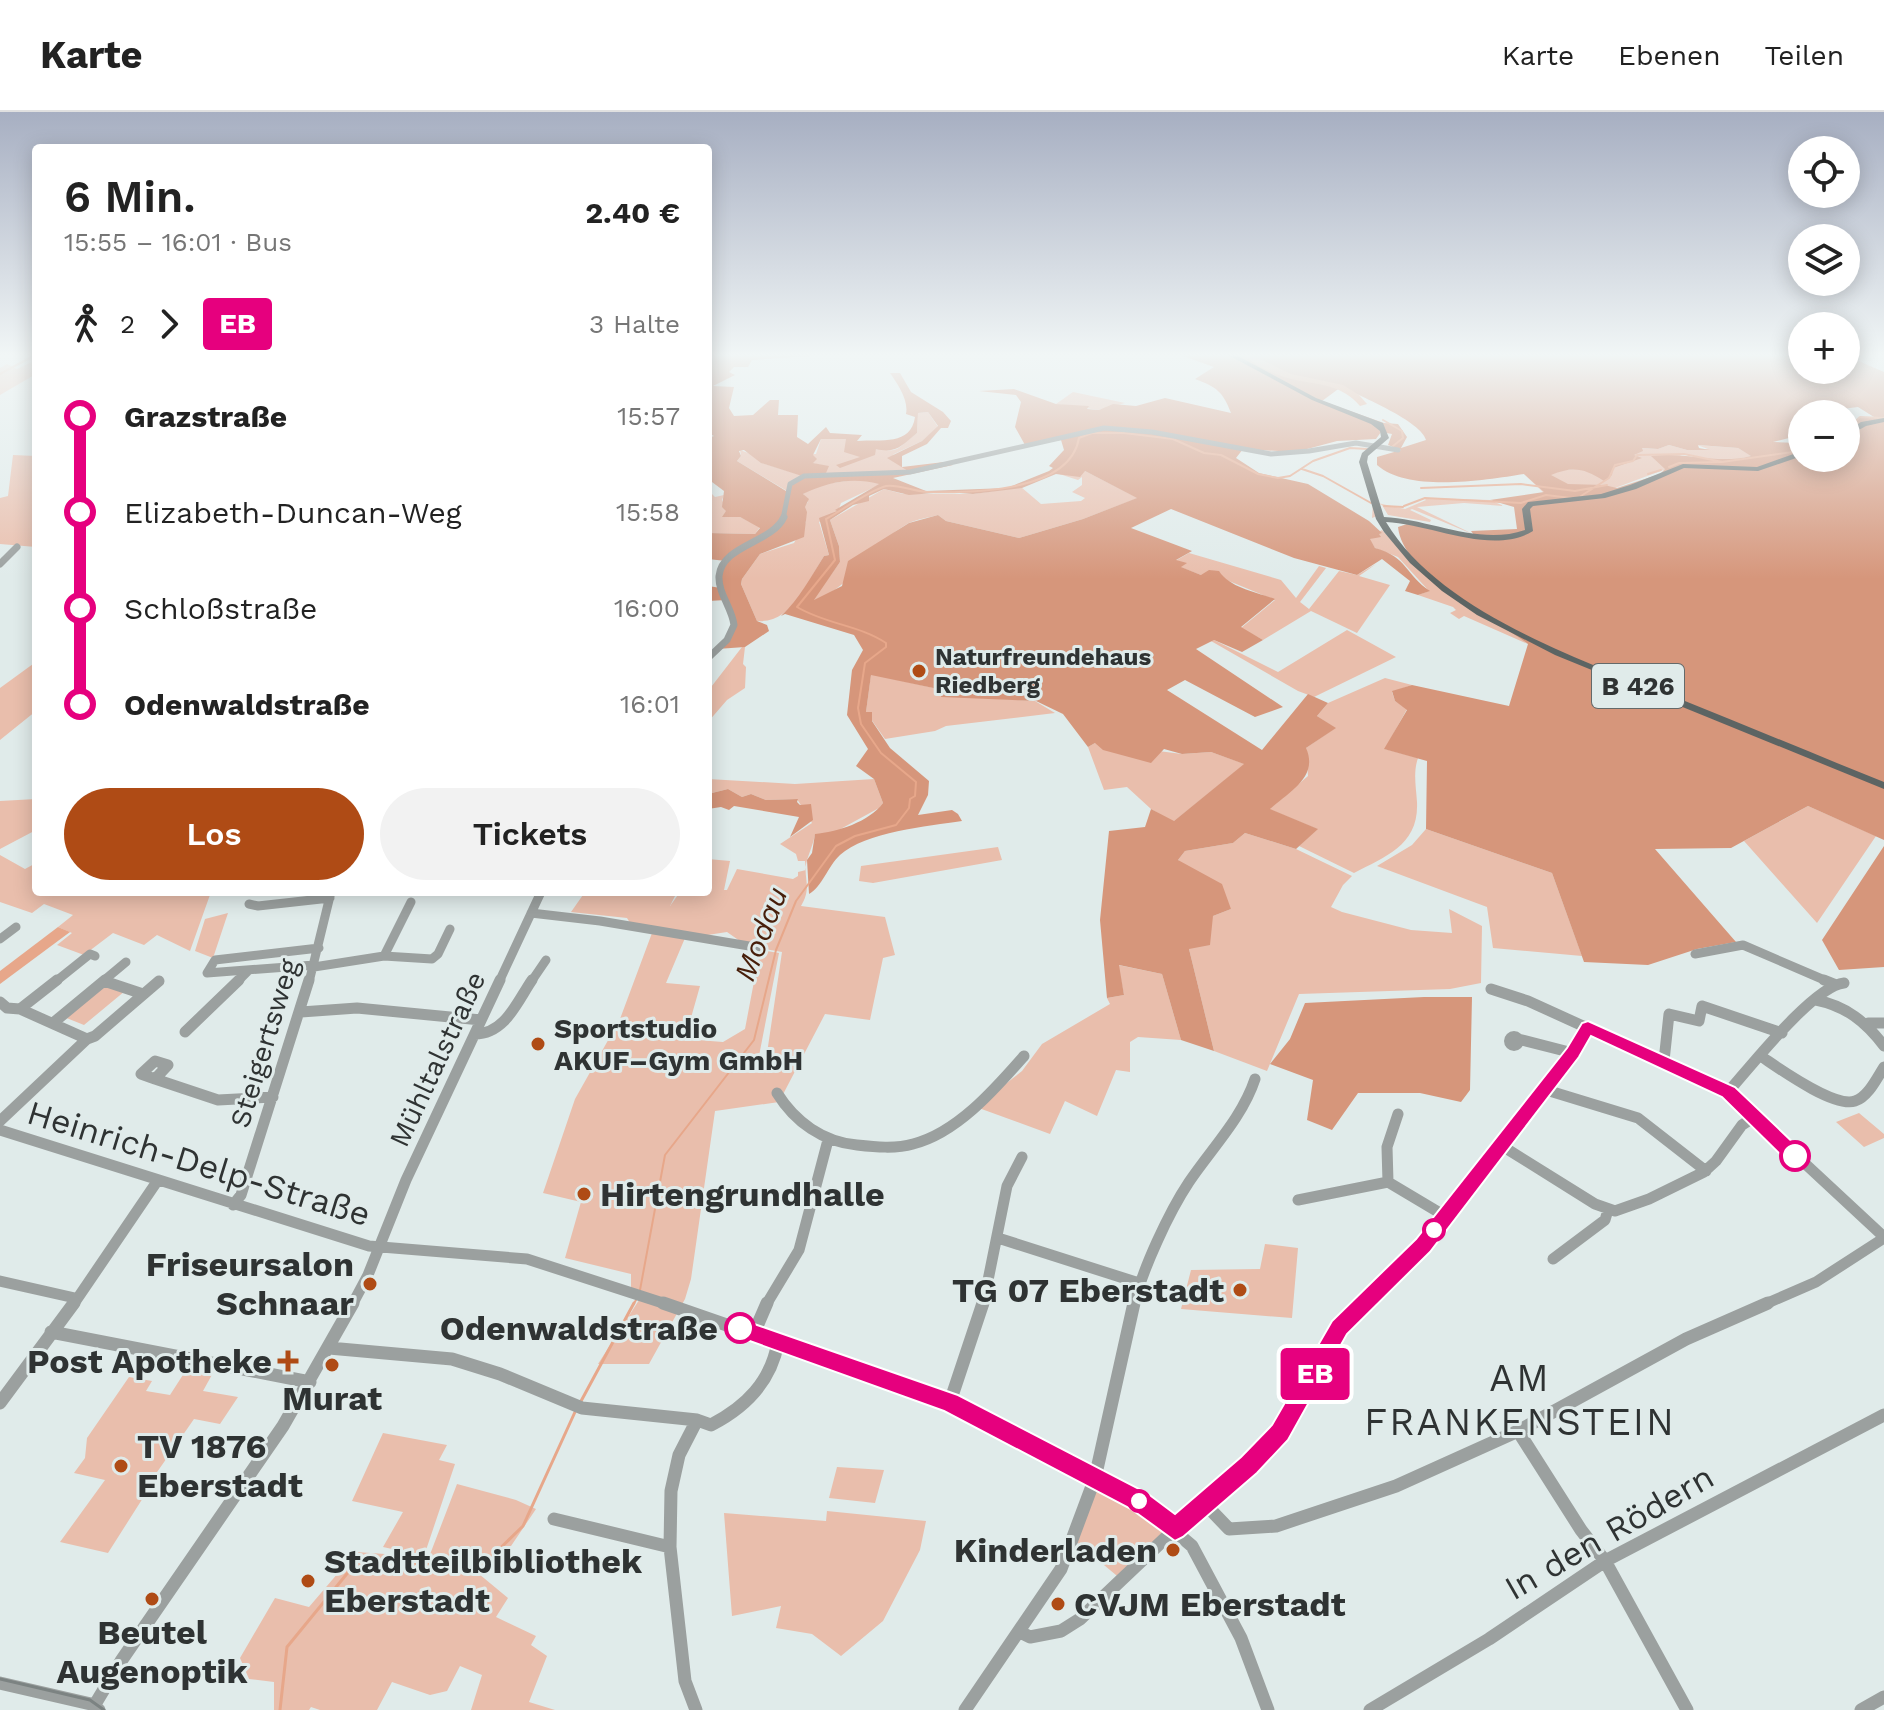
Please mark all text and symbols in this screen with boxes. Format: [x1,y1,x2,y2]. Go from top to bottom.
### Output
text: Karte [40,33,143,77]
text: Karte [1502,39,1574,72]
text: Ebenen [1618,39,1721,72]
text: Teilen [1765,39,1844,72]
map controls [1788,136,1860,472]
button: locate [1788,136,1860,208]
text: 6 Min. [64,171,196,223]
text: 2.40 € [585,195,680,230]
button: layers [1788,224,1860,296]
text: 15:55 – 16:01 · Bus [64,227,292,257]
icon: walk [64,302,108,346]
icon: forward [147,302,191,346]
text: EB [219,307,256,340]
text: 2 [120,309,135,339]
text: 3 Halte [589,309,680,339]
button: + [1788,312,1860,384]
text: Grazstraße [124,399,287,434]
button: − [1788,400,1860,472]
text: 15:57 [617,401,680,431]
text: Elizabeth-Duncan-Weg [124,495,462,530]
text: 15:58 [616,497,680,527]
text: Schloßstraße [124,591,317,626]
text: 16:00 [614,593,680,623]
place label: Naturfreundehaus Riedberg [935,643,1151,699]
marker: Naturfreundehaus Riedberg [910,662,928,680]
road number: B 426 [1592,664,1684,708]
text: Odenwaldstraße [124,687,370,722]
text: 16:01 [620,689,680,719]
button: Los [64,788,364,880]
button: Tickets [380,788,680,880]
water label: Modau [727,882,794,986]
street label: Steigertsweg [223,955,306,1131]
street label: Mühltalstraße [383,966,492,1152]
place label: Sportstudio AKUF–Gym GmbH [554,1012,803,1077]
marker: Sportstudio AKUF–Gym GmbH [529,1035,547,1053]
street label: Heinrich-Delp-Straße [23,1092,375,1234]
unlabelled marker [1780,1141,1810,1171]
place label: Hirtengrundhalle [600,1174,885,1214]
marker: Hirtengrundhalle [575,1185,593,1203]
unlabelled marker [1423,1219,1445,1241]
place label: Friseursalon Schnaar [146,1244,354,1323]
place label: TG 07 Eberstadt [952,1270,1224,1310]
marker: Friseursalon Schnaar [361,1275,379,1293]
marker: TG 07 Eberstadt [1231,1281,1249,1299]
place label: Odenwaldstraße [440,1308,718,1348]
marker: Odenwaldstraße [725,1313,755,1343]
place label: Post Apotheke [27,1341,272,1381]
line badge: EB [1279,1348,1351,1400]
marker: Post Apotheke [279,1352,297,1370]
marker: Murat [323,1356,341,1374]
district label: AM FRANKENSTEIN [1364,1356,1676,1444]
text: EB [1297,1357,1333,1390]
place label: Murat [282,1378,382,1418]
place label: TV 1876 Eberstadt [137,1426,303,1505]
street label: In den Rödern [1497,1456,1721,1608]
marker: TV 1876 Eberstadt [112,1457,130,1475]
unlabelled marker [1128,1490,1150,1512]
place label: Kinderladen [954,1530,1157,1570]
place label: Stadtteilbibliothek Eberstadt [324,1541,643,1620]
marker: Kinderladen [1164,1541,1182,1559]
marker: Stadtteilbibliothek Eberstadt [299,1572,317,1590]
place label: CVJM Eberstadt [1074,1584,1346,1624]
marker: Beutel Augenoptik [143,1590,161,1608]
marker: CVJM Eberstadt [1049,1595,1067,1613]
place label: Beutel Augenoptik [56,1612,248,1691]

